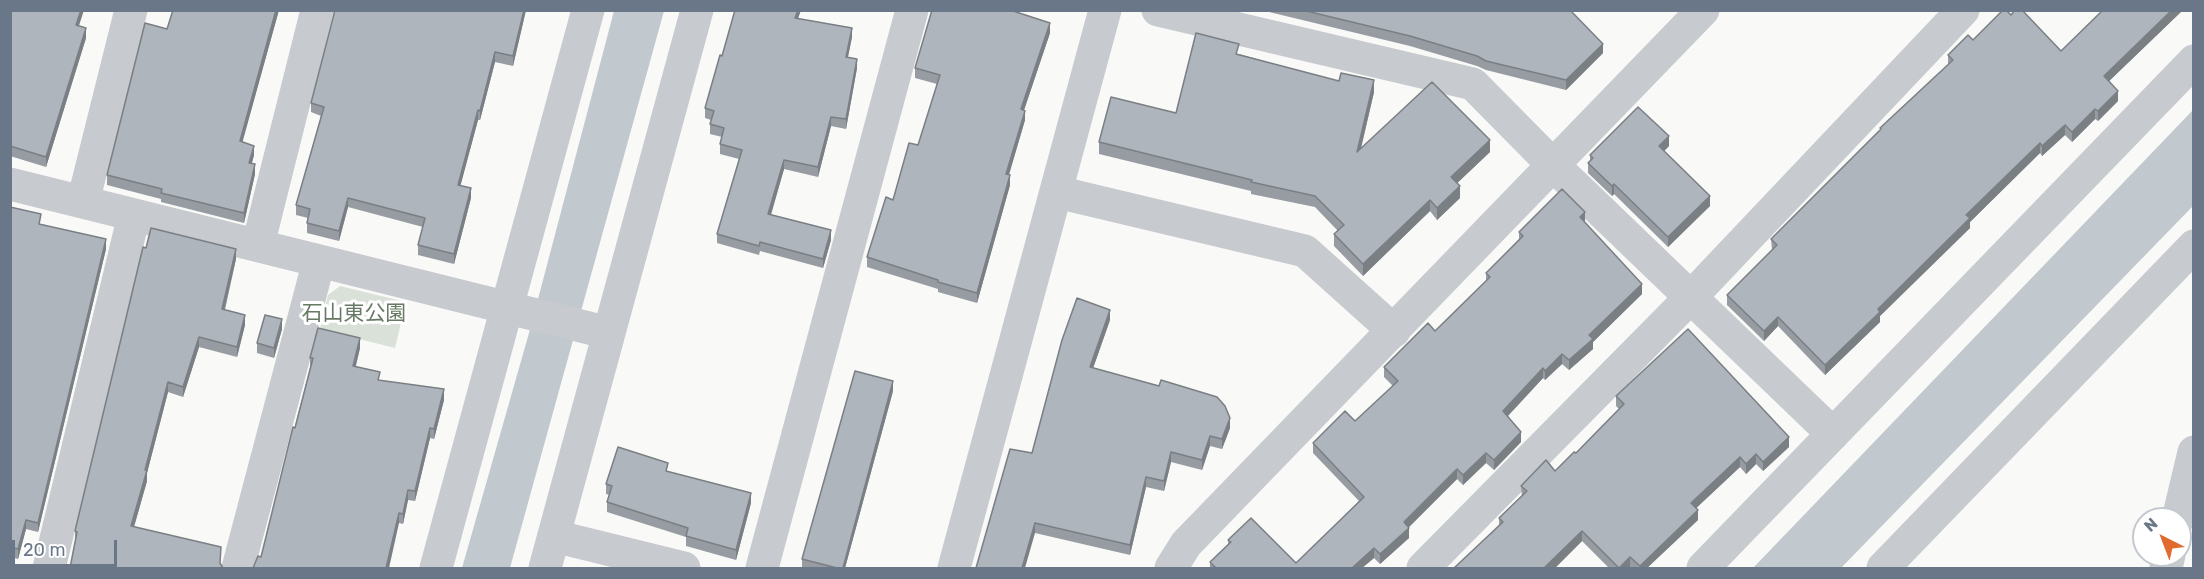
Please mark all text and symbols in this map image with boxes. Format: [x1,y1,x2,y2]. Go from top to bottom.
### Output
park label: 石山東公園 [302,301,406,327]
north arrow [2132,507,2192,567]
text: N [2140,514,2162,536]
scale bar [15,528,120,566]
text: 20 m [23,539,65,561]

